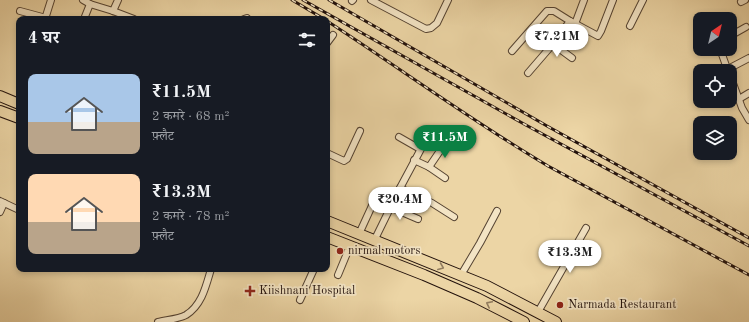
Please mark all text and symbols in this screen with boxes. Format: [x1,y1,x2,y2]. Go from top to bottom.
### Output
north arrow [693,12,737,56]
map controls [693,12,737,160]
pin: ₹7.21M [524,24,590,58]
icon: filters [296,29,318,51]
text: 4 घर [28,30,60,47]
text: ₹7.21M [534,30,580,43]
button: locate [693,64,737,108]
text: ₹11.5M [152,84,211,101]
icon: home [60,90,108,138]
text: 2 कमरे · 68 m² [152,110,229,123]
button: layers [693,116,737,160]
pin: ₹11.5M [412,125,478,159]
text: फ़्लैट [152,130,174,143]
text: ₹11.5M [422,131,468,144]
text: ₹13.3M [152,184,211,201]
pin: ₹20.4M [367,187,433,221]
icon: home [60,190,108,238]
text: ₹20.4M [377,193,423,206]
text: 2 कमरे · 78 m² [152,210,229,223]
text: फ़्लैट [152,230,174,243]
pin: ₹13.3M [537,240,603,274]
place label: nirmal motors [348,245,420,257]
marker: nirmal motors [335,246,345,256]
text: ₹13.3M [547,246,593,259]
one-way arrow [438,263,445,271]
marker: Kiishnani Hospital [244,285,256,297]
place label: Kiishnani Hospital [259,285,355,297]
place label: Narmada Restaurant [568,299,676,311]
marker: Narmada Restaurant [555,300,565,310]
one-way arrow [486,301,493,309]

